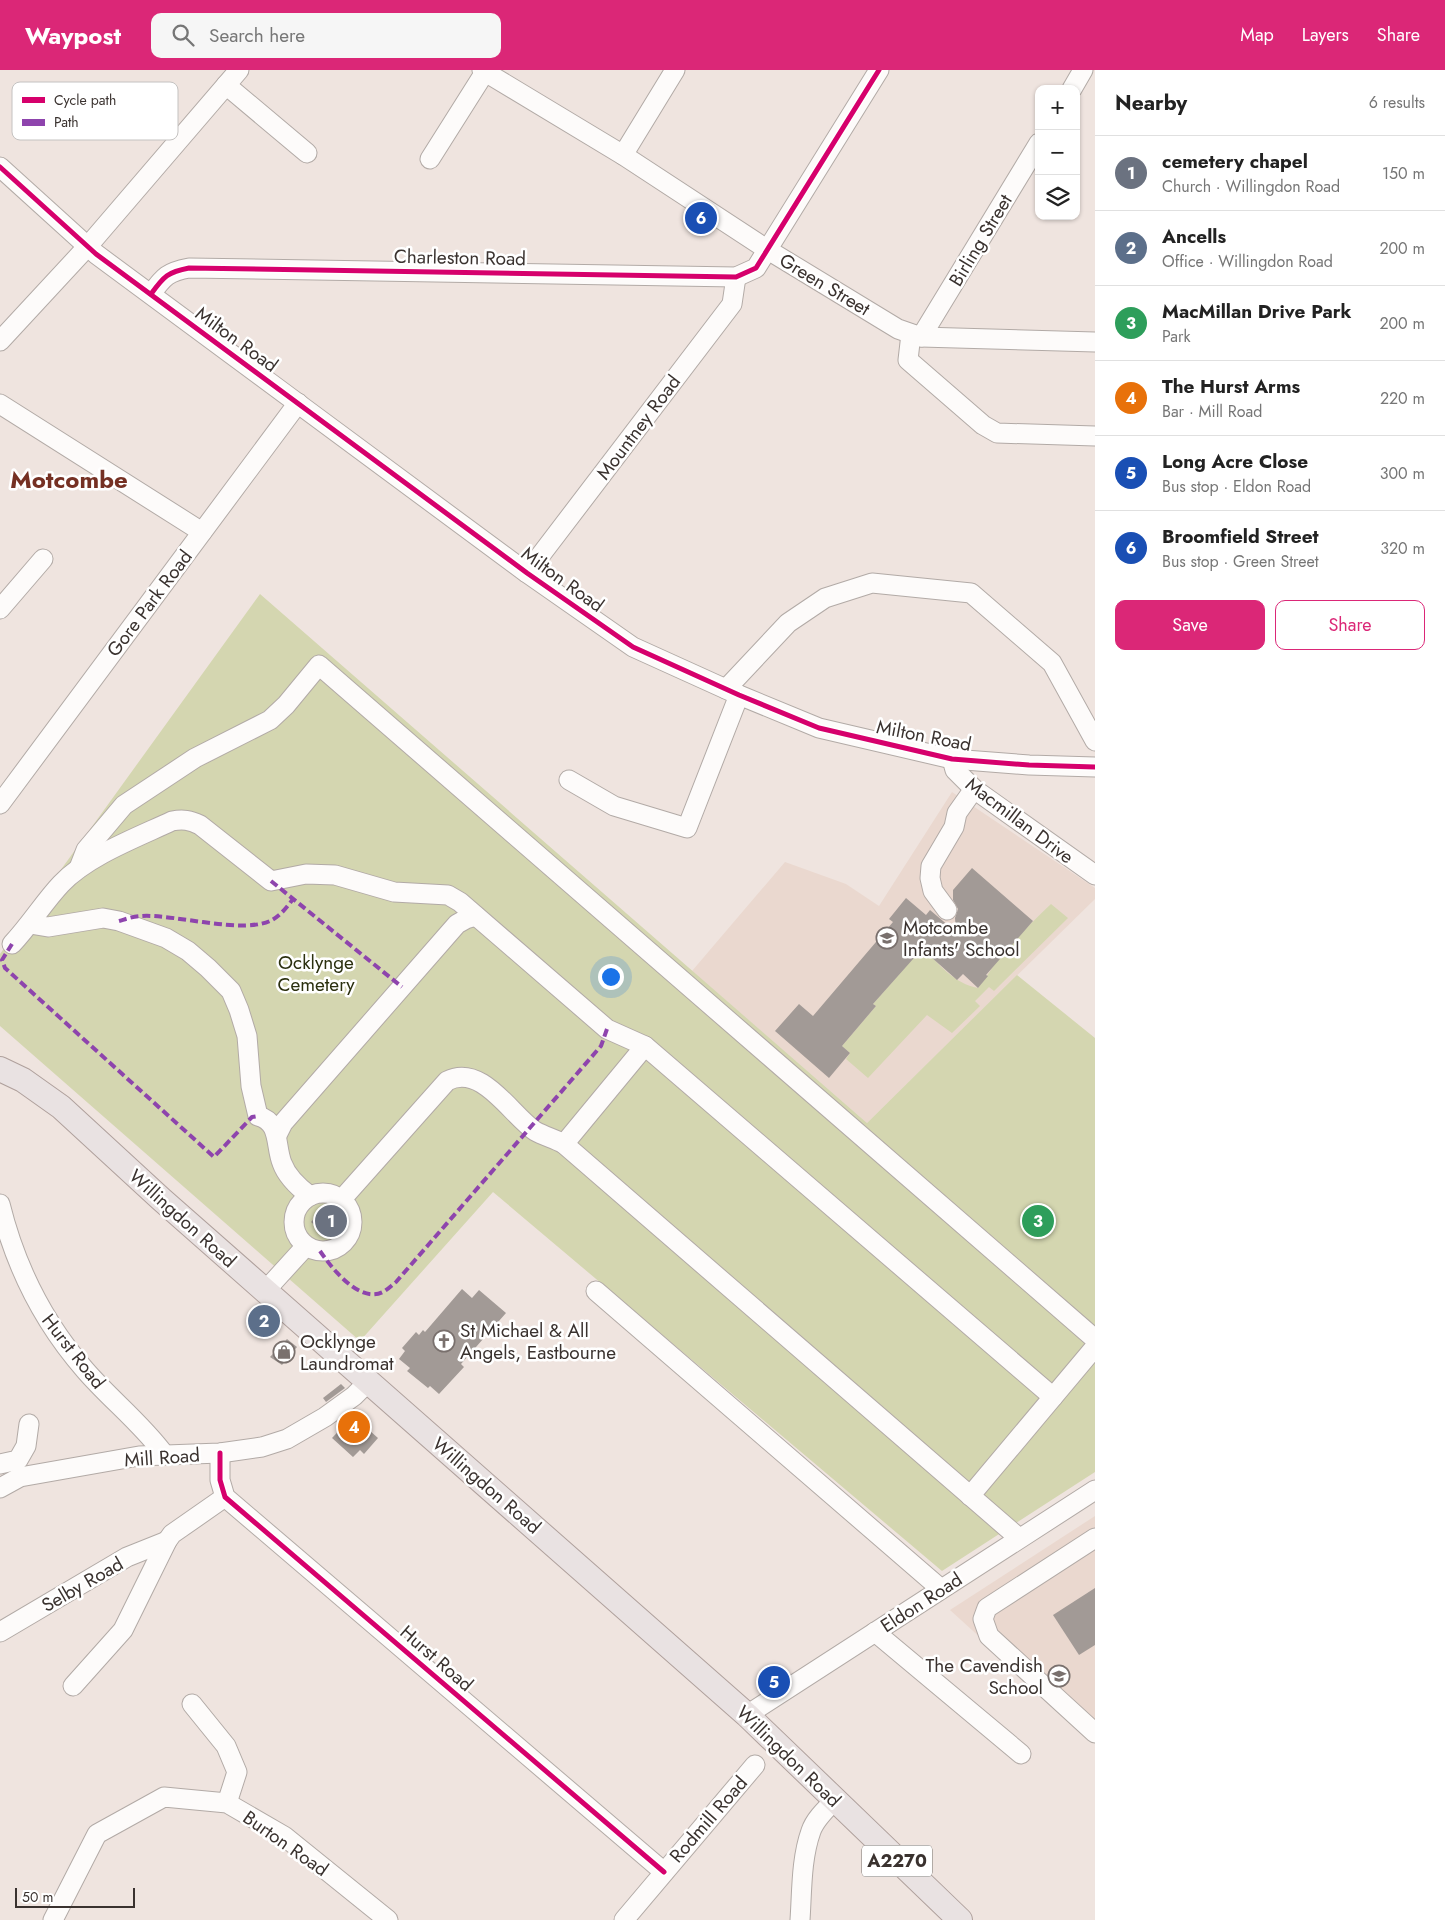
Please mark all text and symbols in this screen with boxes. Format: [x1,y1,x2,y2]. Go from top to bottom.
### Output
search box [151,13,501,58]
text: Waypost [25,18,121,53]
icon: search [169,21,197,49]
text: Search here [209,22,305,49]
text: Map [1240,22,1274,48]
text: Layers [1302,22,1349,48]
text: Share [1377,22,1420,48]
legend [12,82,178,140]
map controls [1035,85,1080,220]
button: + [1035,85,1080,130]
text: Nearby [1115,88,1187,118]
text: Cycle path [54,90,116,110]
text: 6 results [1369,91,1425,114]
text: Path [54,112,79,132]
button: − [1035,130,1080,175]
text: cemetery chapel [1162,148,1308,175]
text: 1 [1127,162,1135,185]
text: 150 m [1382,162,1425,185]
button: layers [1035,175,1080,220]
text: Church · Willingdon Road [1162,175,1340,198]
street label: Birling Street [942,189,1019,291]
pin: 6 [685,199,717,237]
text: Ancells [1162,223,1226,250]
text: 2 [1126,237,1136,260]
text: 200 m [1379,237,1425,260]
street label: Charleston Road [394,243,526,272]
street label: Green Street [774,247,876,322]
text: Office · Willingdon Road [1162,250,1333,273]
text: MacMillan Drive Park [1162,298,1351,325]
street label: Milton Road [190,300,284,379]
text: 3 [1126,312,1136,335]
text: 200 m [1379,312,1425,335]
text: Park [1162,325,1191,348]
street label: Mountney Road [590,369,687,485]
text: The Hurst Arms [1162,373,1300,400]
text: 4 [1125,387,1137,410]
text: 220 m [1380,387,1425,410]
text: Bar · Mill Road [1162,400,1262,423]
text: Long Acre Close [1162,448,1308,475]
district label: Motcombe [10,462,128,497]
text: 5 [1126,462,1136,485]
text: 300 m [1380,462,1425,485]
text: Bus stop · Eldon Road [1162,475,1311,498]
text: Broomfield Street [1162,523,1319,550]
text: 6 [1126,537,1136,560]
text: 320 m [1380,537,1425,560]
street label: Milton Road [516,540,610,619]
street label: Gore Park Road [100,544,199,662]
text: Bus stop · Green Street [1162,550,1319,573]
button: Save [1115,600,1265,650]
button: Share [1275,600,1425,650]
street label: Milton Road [874,713,974,758]
street label: Macmillan Drive [960,771,1080,870]
place label: Motcombe Infants' School [903,914,1020,963]
school or university icon: Motcombe Infants' School [875,926,899,950]
park label: Ocklynge Cemetery [277,949,355,998]
your location [598,964,624,990]
street label: Willingdon Road [123,1163,242,1274]
pin: 1 [315,1202,347,1240]
pin: 3 [1022,1202,1054,1240]
pin: 2 [248,1302,280,1340]
street label: Hurst Road [36,1308,112,1395]
place label: St Michael & All Angels, Eastbourne [460,1317,616,1366]
place label: Ocklynge Laundromat [300,1328,394,1377]
church icon: St Michael & All Angels, Eastbourne [432,1329,456,1353]
shop icon: Ocklynge Laundromat [272,1340,296,1364]
pin: 4 [338,1408,370,1446]
street label: Willingdon Road [426,1431,547,1540]
street label: Mill Road [123,1441,201,1474]
street label: Selby Road [36,1550,128,1619]
street label: Eldon Road [875,1566,967,1639]
street label: Hurst Road [394,1619,479,1698]
place label: The Cavendish School [925,1652,1043,1701]
pin: 5 [758,1663,790,1701]
school or university icon: The Cavendish School [1047,1664,1071,1688]
street label: Willingdon Road [730,1699,847,1813]
street label: Rodmill Road [663,1770,754,1869]
street label: Burton Road [238,1804,334,1883]
road number: A2270 [862,1845,932,1876]
scale bar [15,1885,135,1908]
text: 50 m [22,1887,53,1907]

